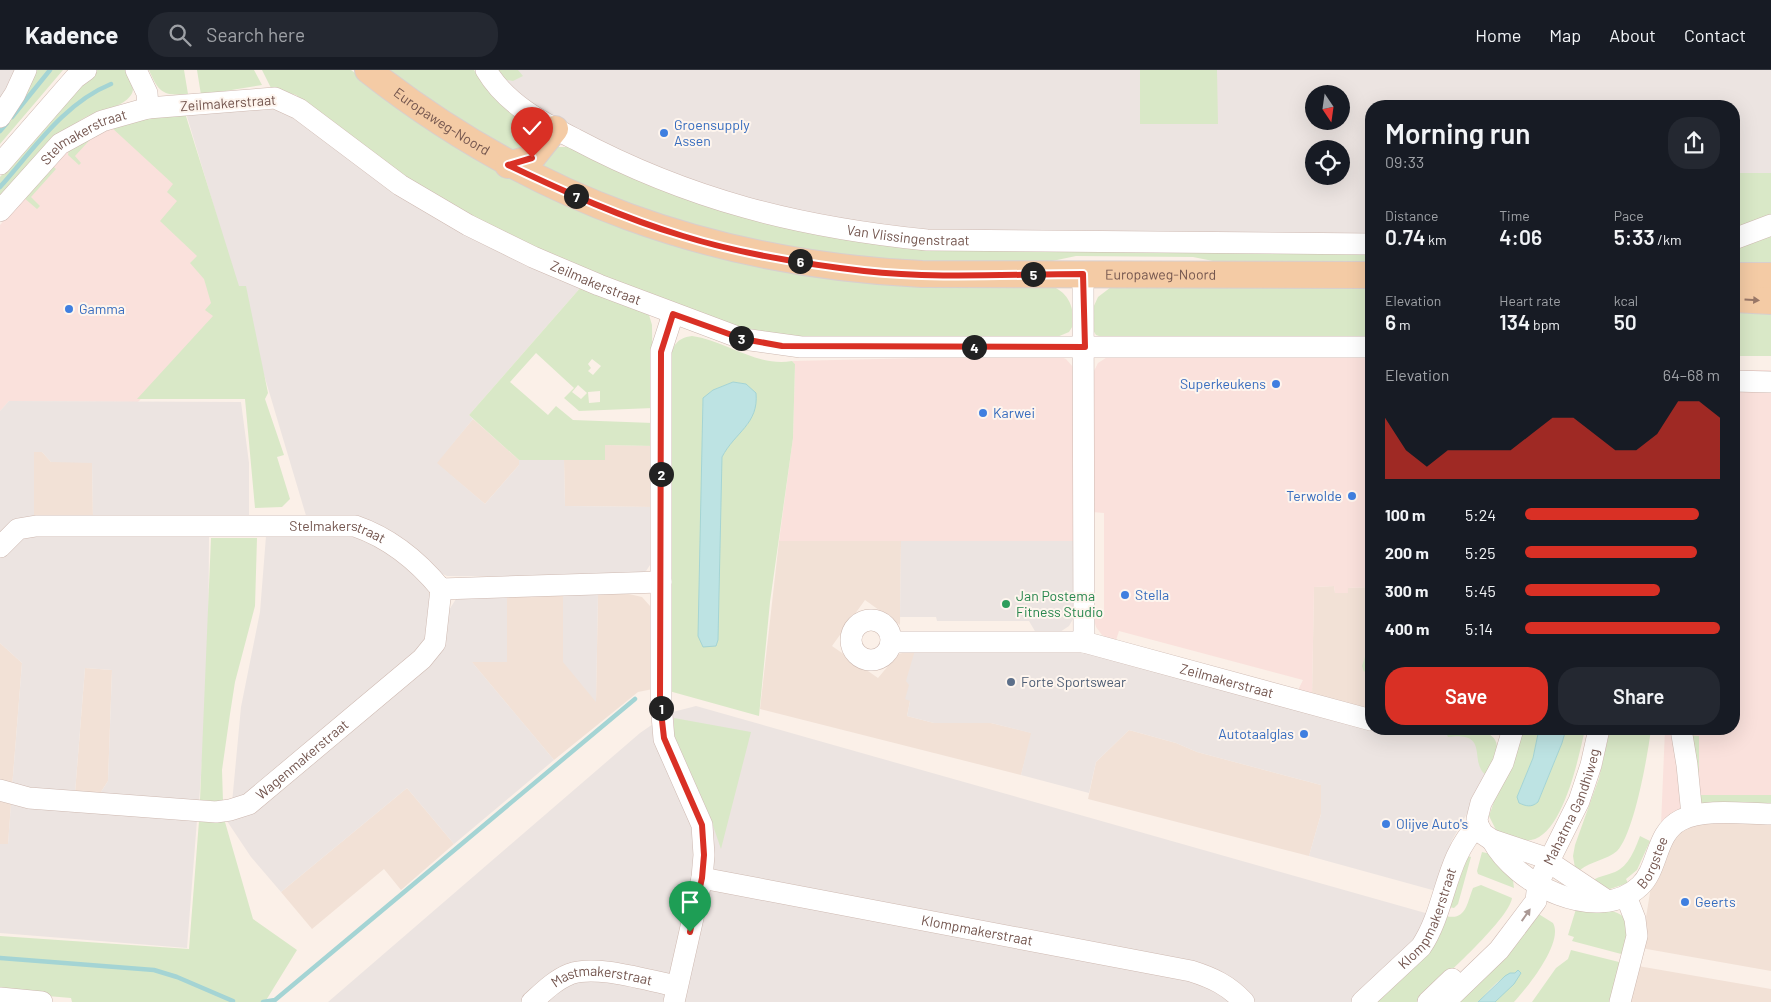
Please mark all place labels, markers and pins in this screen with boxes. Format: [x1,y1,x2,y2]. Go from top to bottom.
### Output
pin [511,107,553,158]
place label: Groensupply Assen [674,116,750,149]
marker: Groensupply Assen [658,127,670,139]
pin: 7 [564,184,588,208]
pin: 6 [788,248,812,274]
pin: 5 [1020,262,1046,286]
place label: Gamma [79,300,125,317]
marker: Gamma [63,303,75,315]
pin: 3 [728,326,754,350]
pin: 4 [962,334,986,360]
place label: Superkeukens [1180,375,1266,392]
marker: Superkeukens [1270,378,1282,390]
place label: Karwei [993,404,1035,421]
marker: Karwei [977,407,989,419]
pin: 2 [648,462,674,486]
place label: Terwolde [1286,487,1342,504]
marker: Terwolde [1346,490,1358,502]
place label: Stella [1135,586,1169,603]
place label: Jan Postema Fitness Studio [1016,587,1103,620]
marker: Stella [1119,589,1131,601]
marker: Jan Postema Fitness Studio [1000,598,1012,610]
place label: Forte Sportswear [1021,673,1126,690]
marker: Forte Sportswear [1005,676,1017,688]
pin: 1 [648,696,674,720]
place label: Autotaalglas [1218,725,1294,742]
marker: Autotaalglas [1298,728,1310,740]
place label: Olijve Auto's [1396,815,1468,832]
marker: Olijve Auto's [1380,818,1392,830]
pin [669,881,711,932]
place label: Geerts [1695,893,1736,910]
marker: Geerts [1679,896,1691,908]

